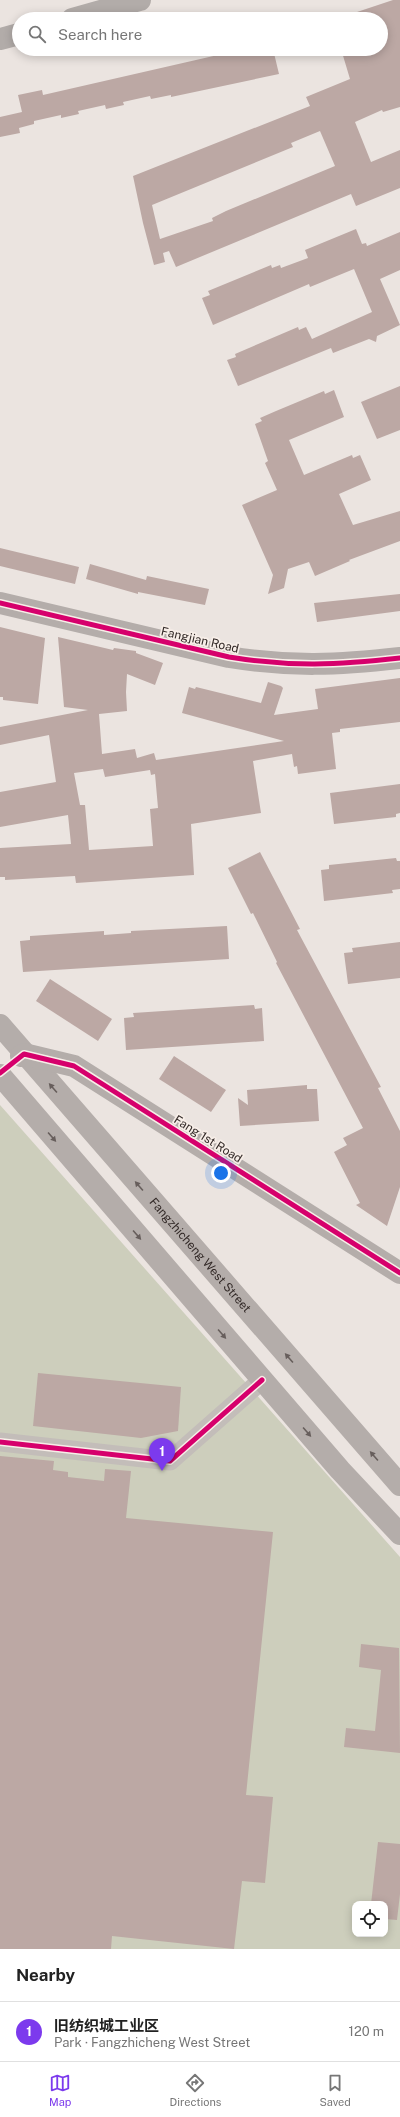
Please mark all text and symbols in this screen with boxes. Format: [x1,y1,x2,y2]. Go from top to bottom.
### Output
search box [12,12,388,56]
icon: search [26,23,48,45]
text: Search here [58,26,142,43]
street label: Fangjian Road [160,624,240,656]
one-way arrow [49,1083,58,1093]
street label: Fang 1st Road [171,1112,245,1166]
one-way arrow [48,1132,57,1142]
your location [211,1163,231,1183]
one-way arrow [134,1181,143,1191]
street label: Fangzhicheng West Street [147,1195,254,1316]
one-way arrow [133,1230,142,1241]
one-way arrow [218,1328,227,1339]
one-way arrow [284,1352,293,1363]
one-way arrow [303,1427,312,1437]
pin: 1 [149,1438,175,1471]
one-way arrow [370,1450,379,1461]
map controls [352,1901,388,1937]
button: locate [352,1901,388,1937]
text: Nearby [16,1965,75,1985]
text: 旧纺织城工业区 [54,2017,159,2034]
text: 1 [26,2024,32,2039]
text: 120 m [349,2024,384,2039]
text: Park · Fangzhicheng West Street [54,2035,250,2050]
tab: Map [49,2072,71,2108]
tab: Directions [170,2072,221,2108]
tab: Saved [319,2072,351,2108]

